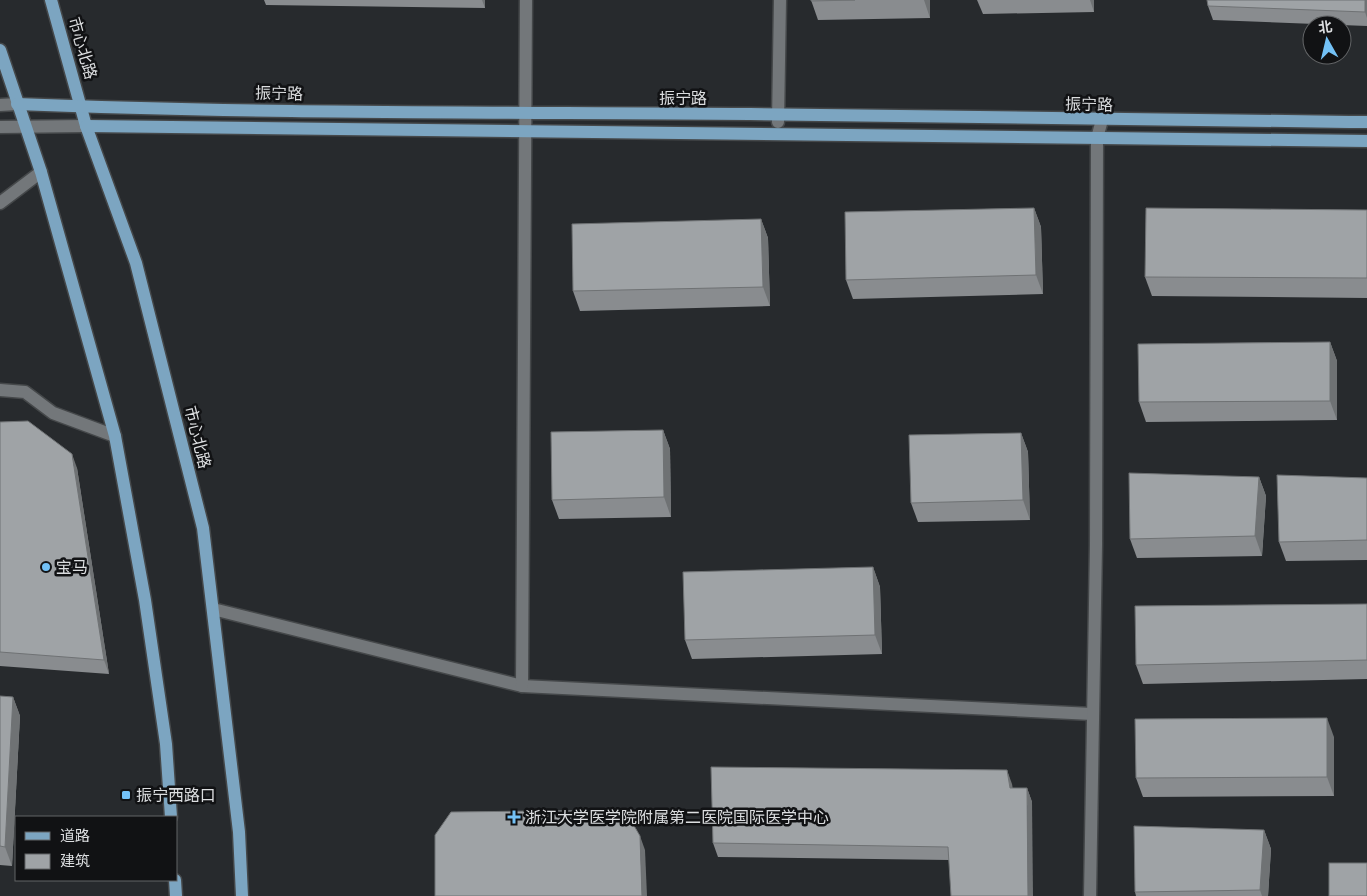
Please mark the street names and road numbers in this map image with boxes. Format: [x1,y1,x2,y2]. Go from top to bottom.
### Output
street label: 市心北路 [65,15,100,82]
street label: 振宁路 [255,84,303,103]
street label: 振宁路 [659,89,707,108]
street label: 振宁路 [1065,95,1113,114]
street label: 市心北路 [181,404,214,470]

